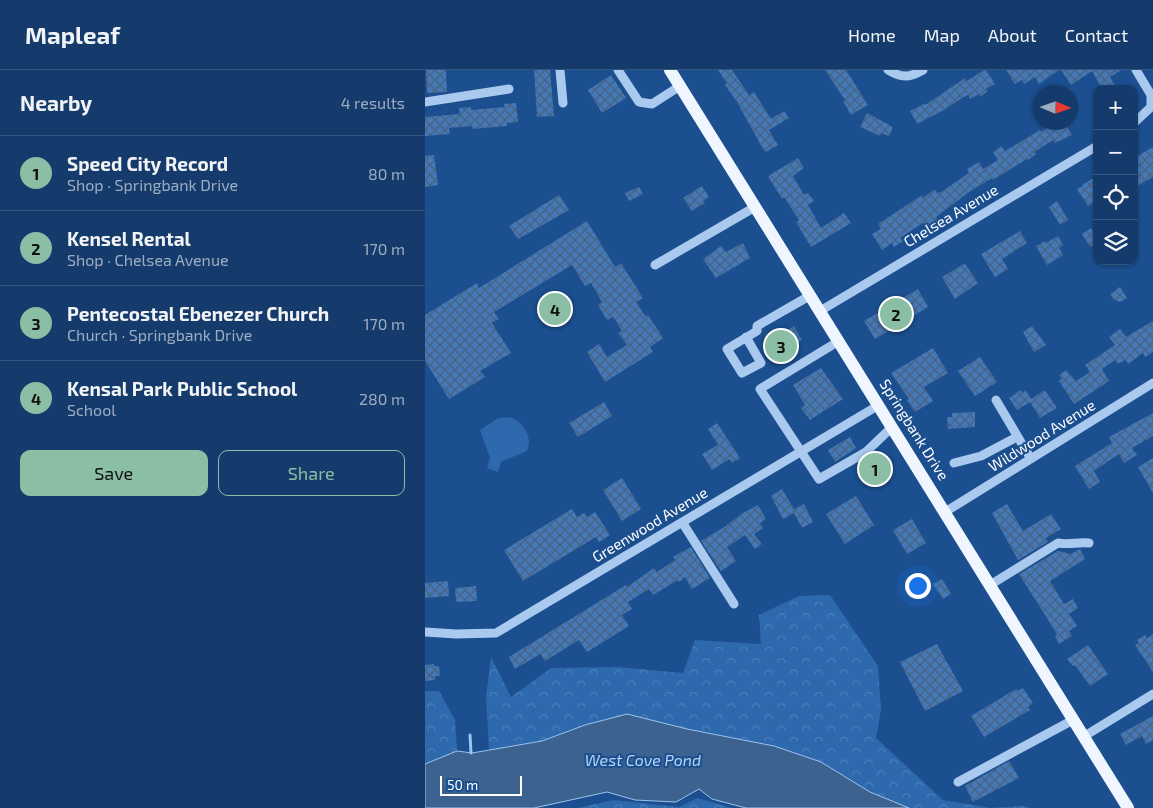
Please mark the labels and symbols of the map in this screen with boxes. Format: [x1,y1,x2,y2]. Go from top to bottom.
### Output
north arrow [1033,85,1078,130]
street label: Chelsea Avenue [900,180,1001,250]
pin: 4 [539,290,571,328]
pin: 2 [880,295,912,333]
pin: 3 [765,327,797,365]
street label: Springbank Drive [877,376,953,483]
street label: Wildwood Avenue [985,395,1098,475]
pin: 1 [859,450,891,488]
street label: Greenwood Avenue [589,483,710,566]
your location [905,573,931,599]
water label: West Cove Pond [585,750,701,769]
scale bar [440,773,523,796]

